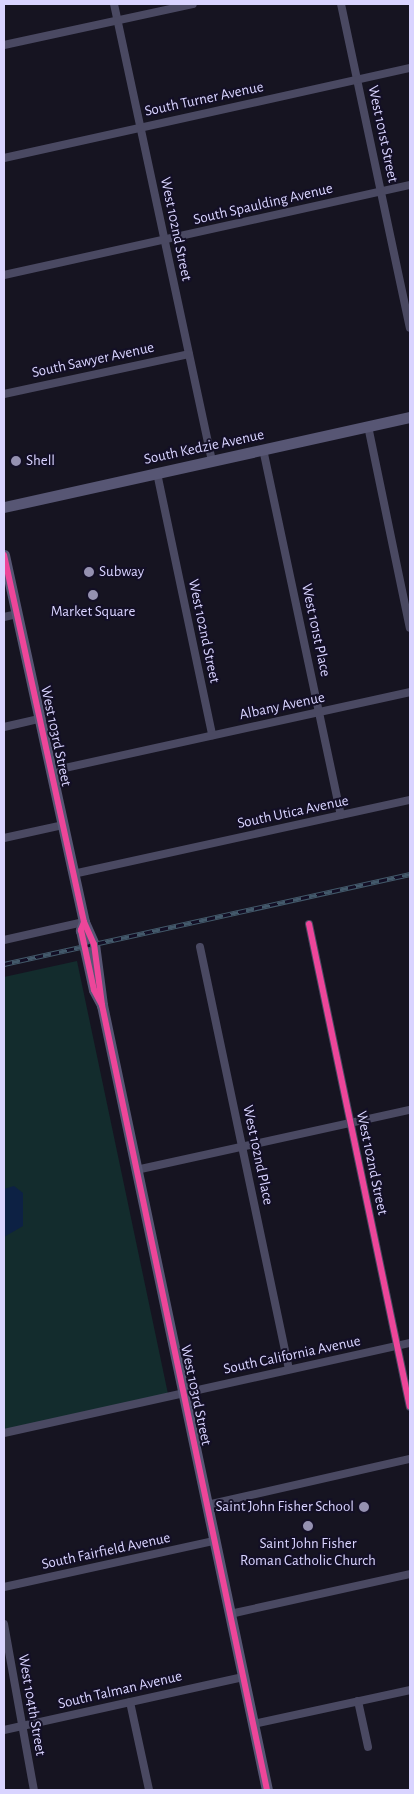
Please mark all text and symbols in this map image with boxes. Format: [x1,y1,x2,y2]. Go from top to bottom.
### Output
street label: South Turner Avenue [143,78,265,120]
street label: West 101st Street [364,84,402,184]
street label: West 102nd Street [156,175,196,283]
street label: South Spaulding Avenue [192,179,334,229]
street label: South Sawyer Avenue [30,338,156,382]
street label: South Kedzie Avenue [142,425,266,469]
place label: Shell [26,452,55,470]
marker: Shell [10,455,22,467]
place label: Subway [99,563,144,581]
marker: Subway [83,566,95,578]
street label: West 102nd Street [184,577,224,685]
street label: West 101st Place [297,582,335,678]
marker: Market Square [87,589,99,601]
place label: Market Square [51,603,135,621]
street label: West 103rd Street [37,684,75,788]
street label: Albany Avenue [238,688,326,724]
street label: South Utica Avenue [236,791,350,833]
street label: West 102nd Place [239,1104,277,1206]
street label: West 102nd Street [352,1109,392,1217]
street label: South California Avenue [222,1332,362,1378]
street label: West 103rd Street [177,1343,215,1447]
place label: Saint John Fisher School [216,1498,354,1516]
marker: Saint John Fisher School [358,1501,370,1513]
marker: Saint John Fisher Roman Catholic Church [302,1520,314,1532]
street label: South Fairfield Avenue [40,1529,172,1573]
place label: Saint John Fisher Roman Catholic Church [240,1534,376,1569]
street label: West 104th Street [14,1653,50,1757]
street label: South Talman Avenue [56,1667,184,1713]

